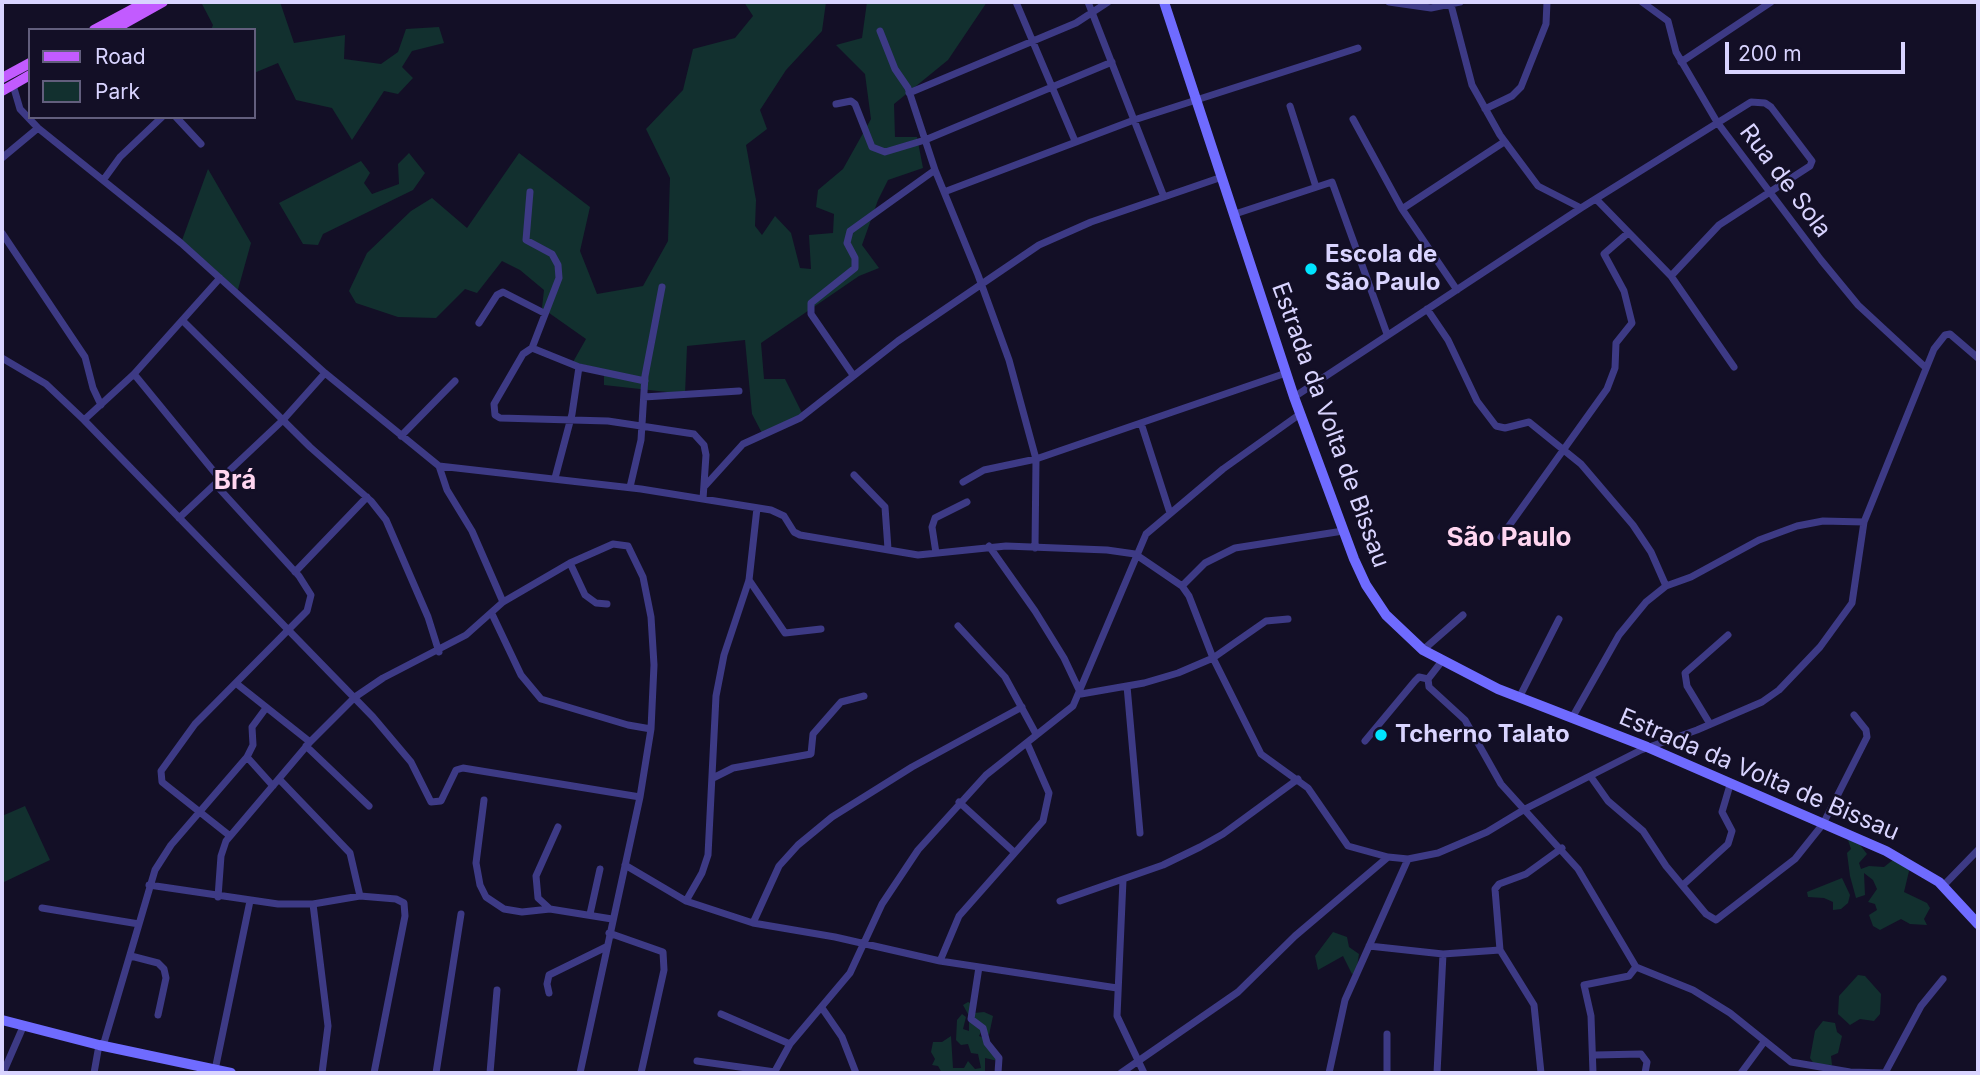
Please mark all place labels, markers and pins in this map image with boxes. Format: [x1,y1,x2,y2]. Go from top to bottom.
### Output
place label: Escola de São Paulo [1325,241,1440,297]
marker: Escola de São Paulo [1303,261,1319,277]
place label: Tcherno Talato [1395,721,1570,749]
marker: Tcherno Talato [1373,727,1389,743]

